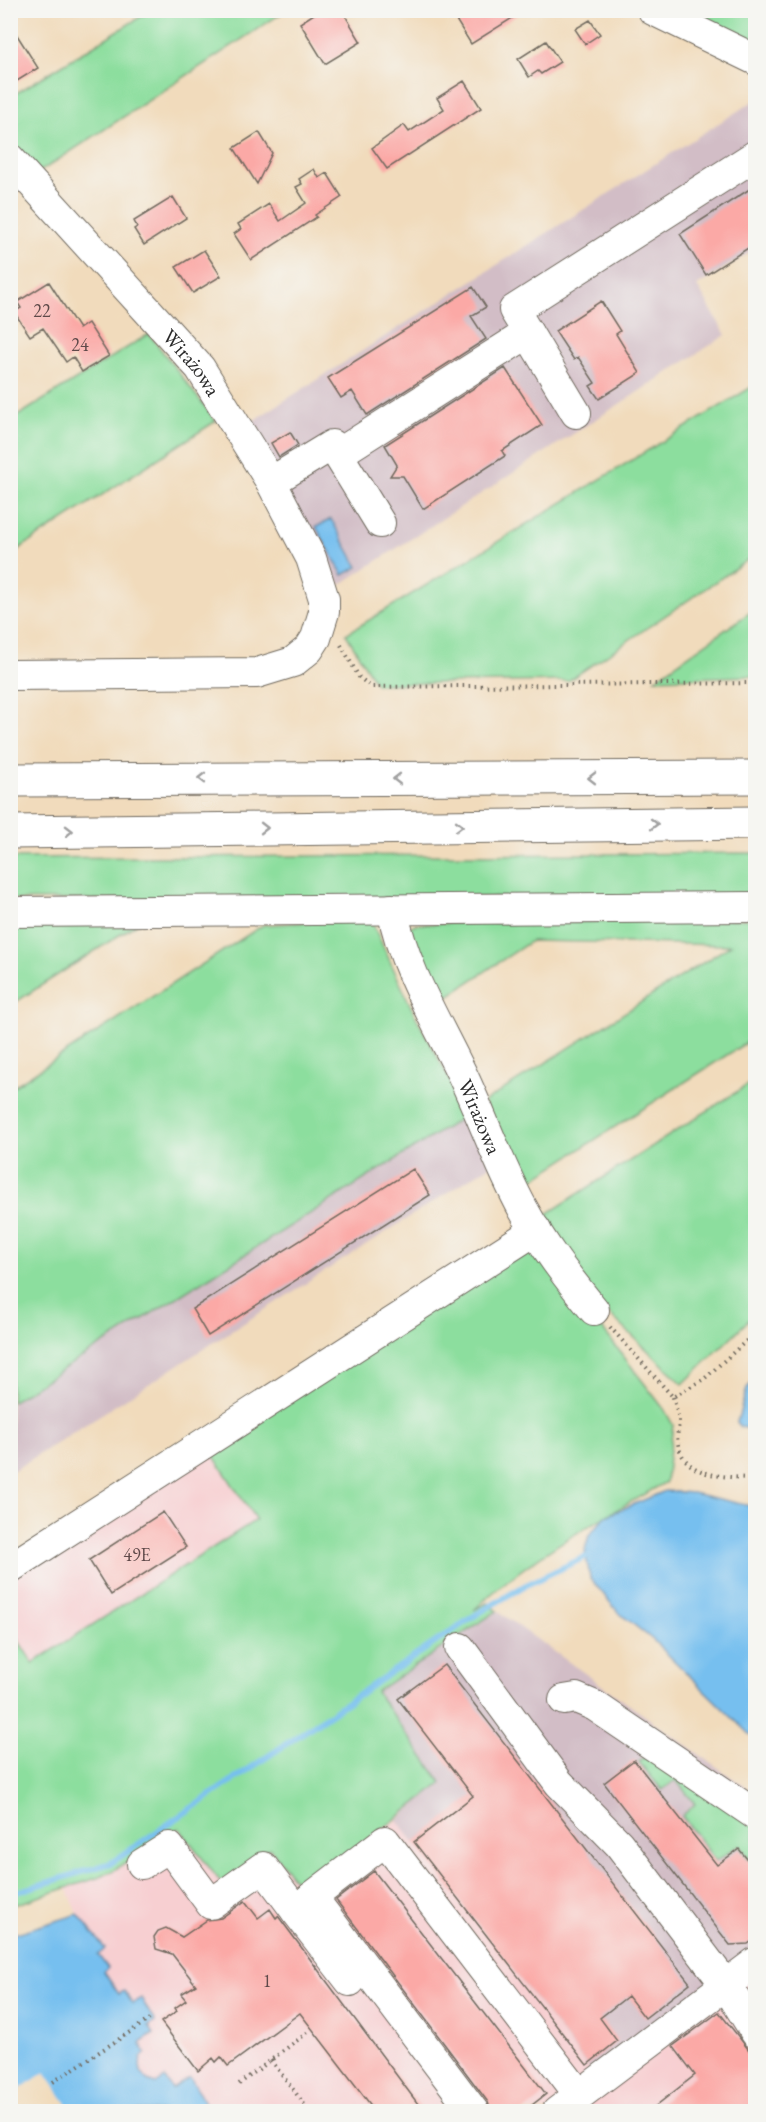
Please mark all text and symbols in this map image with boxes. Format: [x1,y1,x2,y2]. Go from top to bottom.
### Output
house number: 22 [33,299,51,322]
street label: Wirażowa [157,323,228,401]
house number: 24 [71,333,89,356]
one-way arrow [198,771,207,784]
one-way arrow [588,772,597,785]
one-way arrow [393,773,402,785]
one-way arrow [649,818,658,830]
one-way arrow [454,820,463,832]
one-way arrow [259,821,268,834]
one-way arrow [64,825,73,837]
street label: Wirażowa [452,1074,509,1159]
house number: 49E [123,1543,151,1566]
house number: 1 [263,1969,271,1992]

